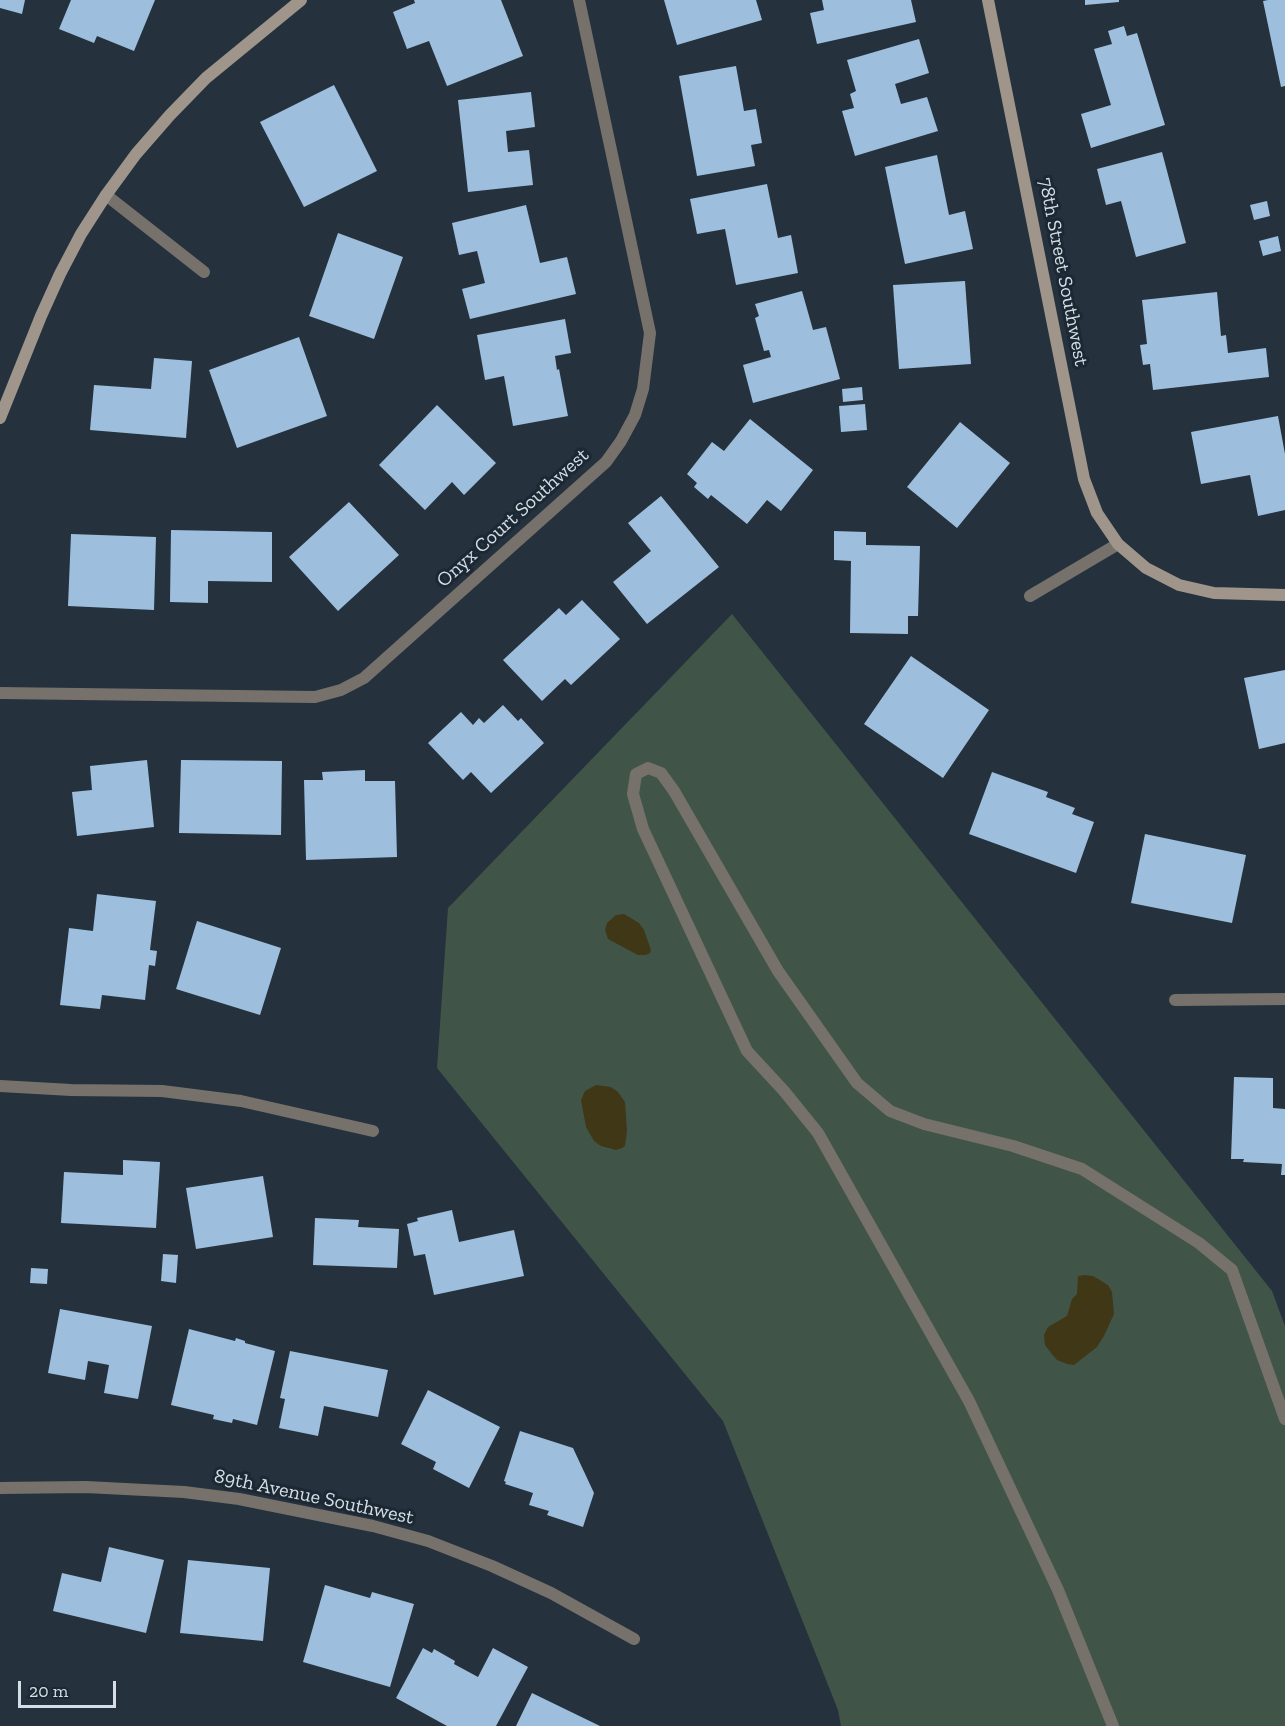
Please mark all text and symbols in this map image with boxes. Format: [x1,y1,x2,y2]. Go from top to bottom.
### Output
street label: 78th Street Southwest [1033,176,1093,368]
street label: Onyx Court Southwest [432,443,594,593]
street label: 89th Avenue Southwest [212,1464,416,1530]
scale bar [21,1669,118,1707]
text: 20 m [29,1680,68,1702]

